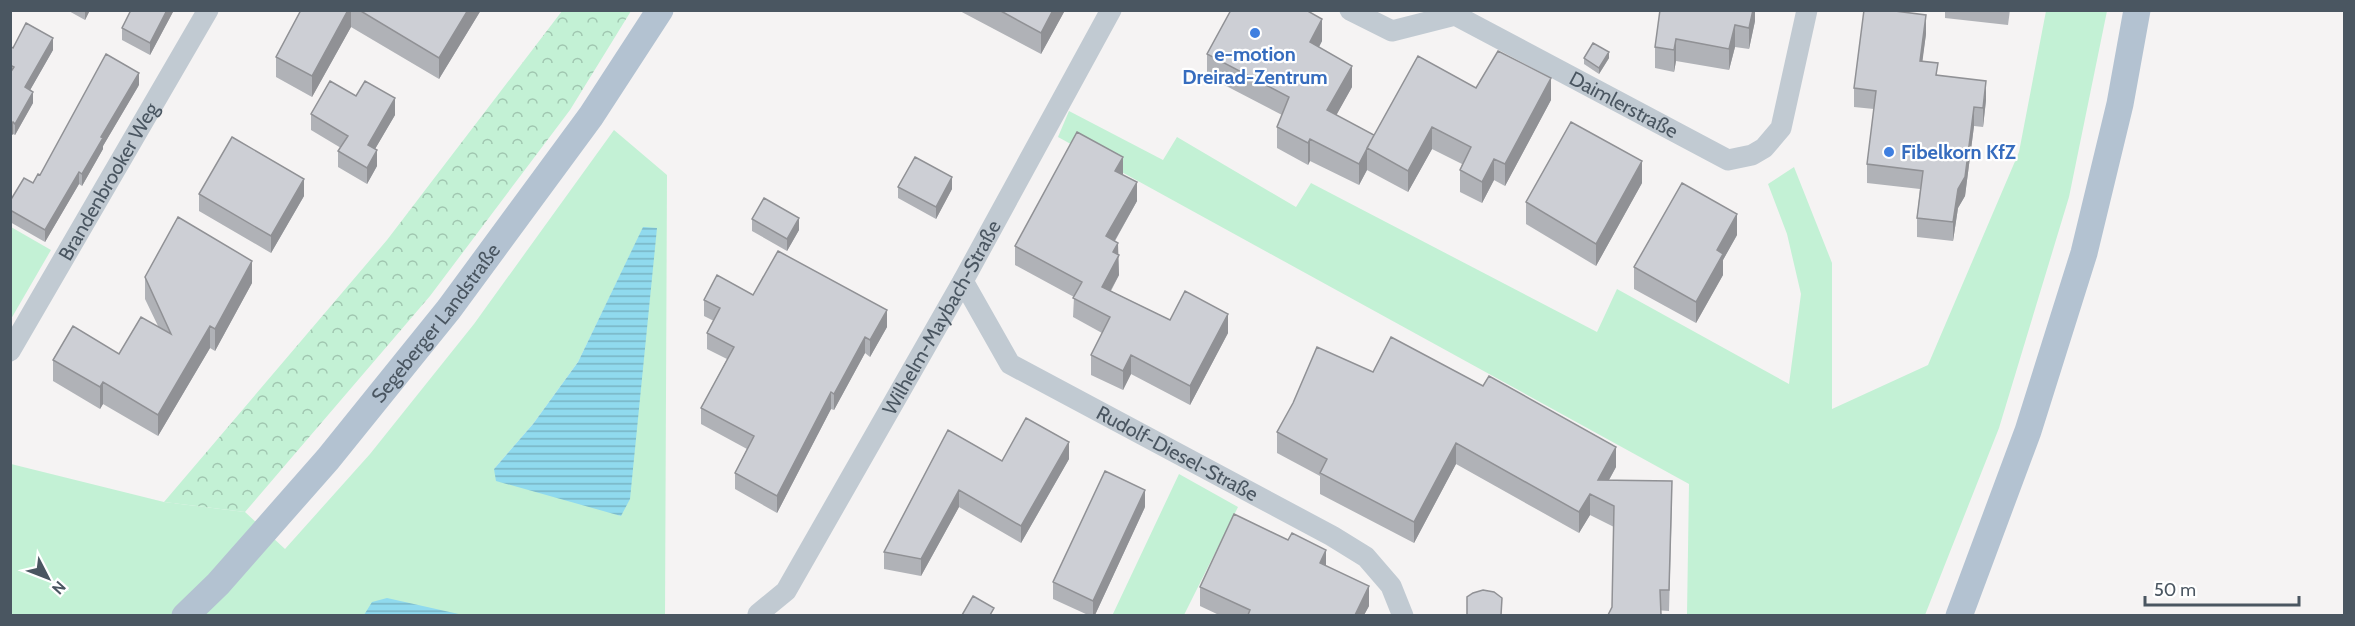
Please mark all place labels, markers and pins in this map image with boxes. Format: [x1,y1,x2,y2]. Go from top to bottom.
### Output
marker: e-motion Dreirad-Zentrum [1248,26,1262,40]
place label: e-motion Dreirad-Zentrum [1182,42,1328,89]
place label: Fibelkorn KfZ [1901,140,2016,164]
marker: Fibelkorn KfZ [1882,145,1896,159]

